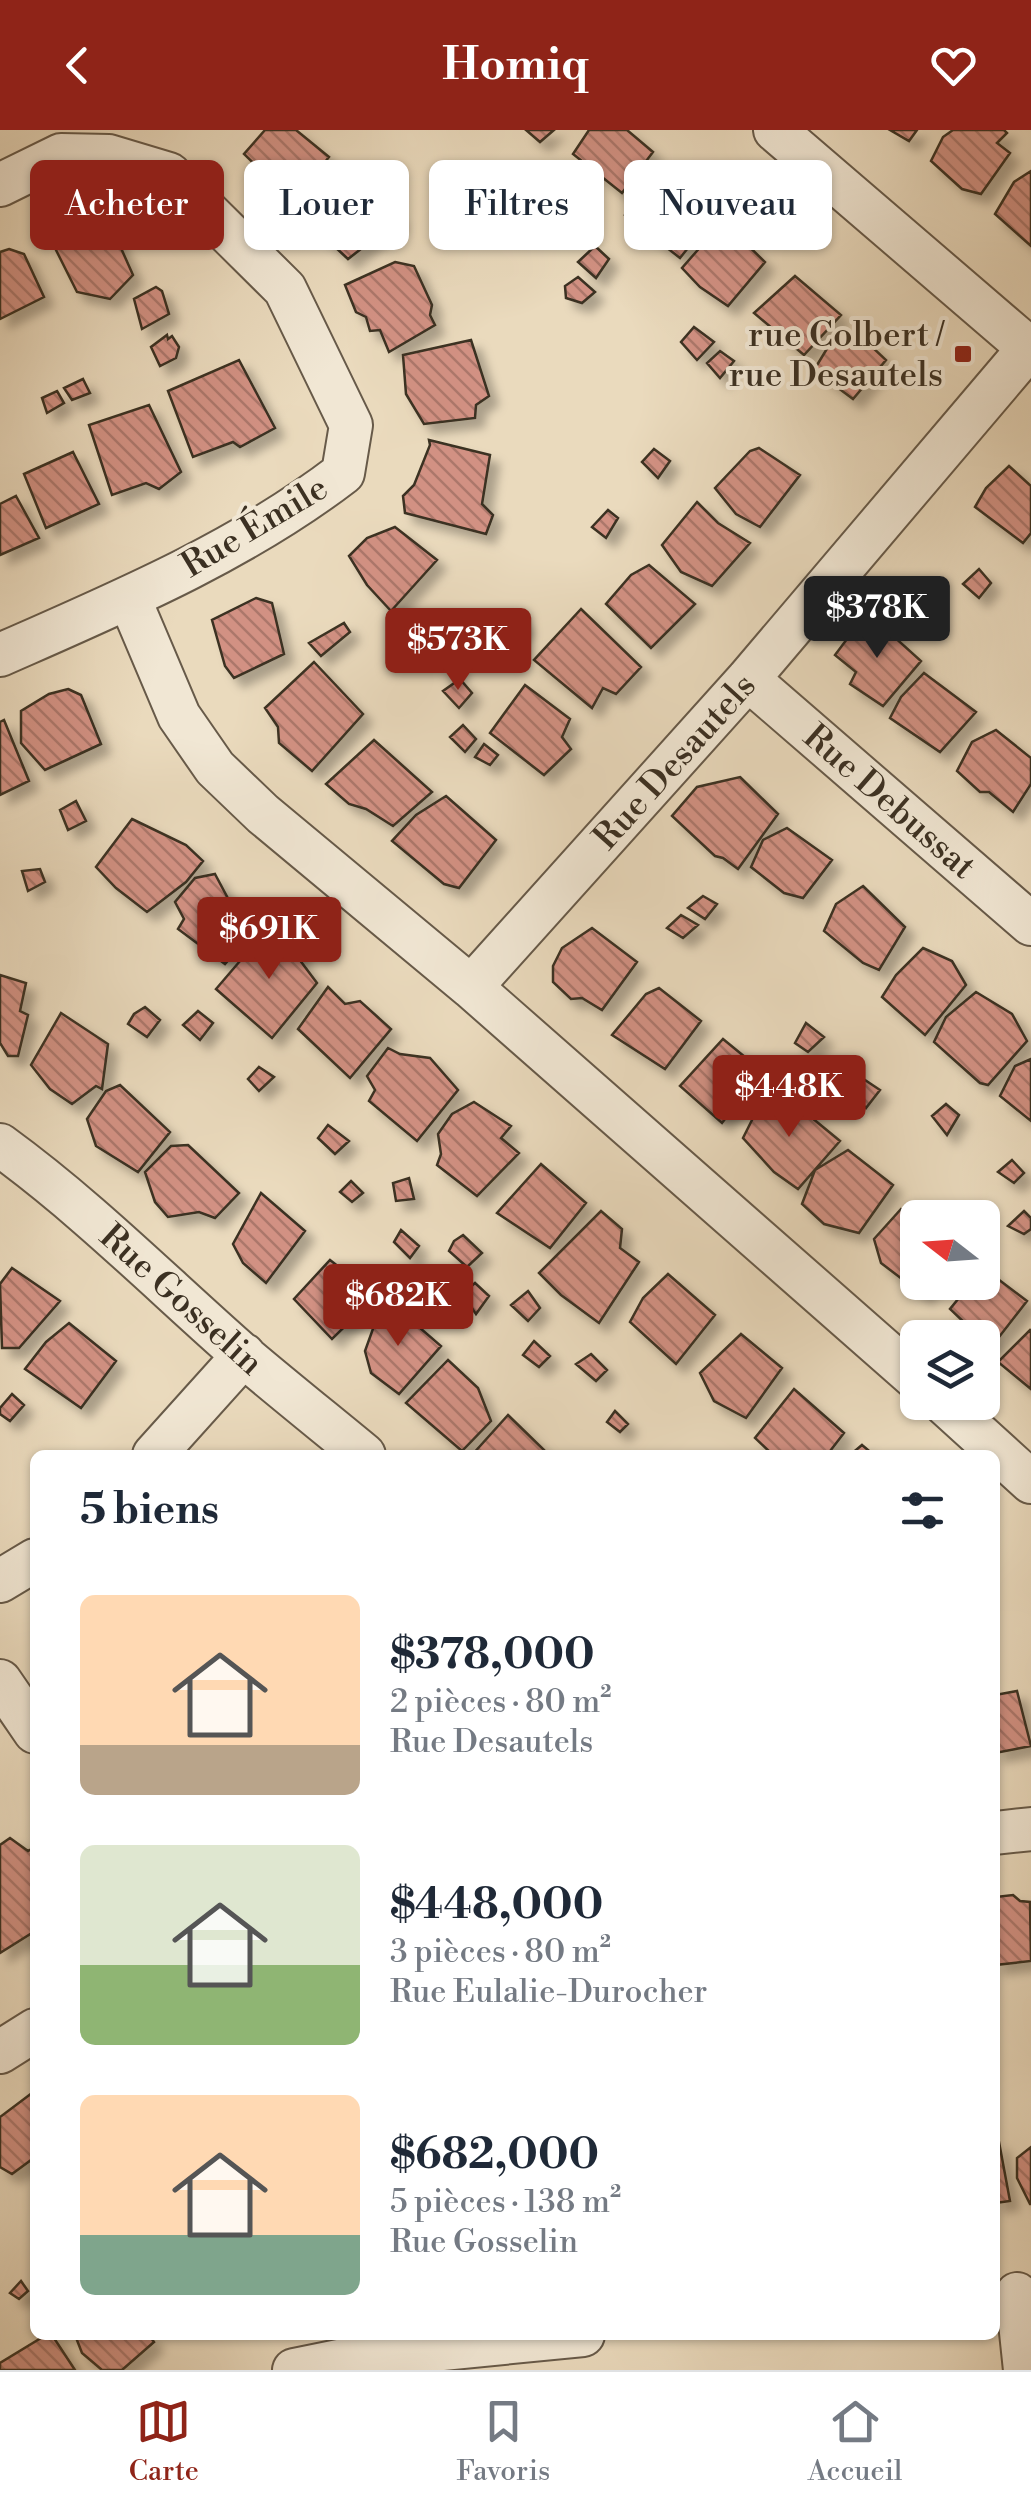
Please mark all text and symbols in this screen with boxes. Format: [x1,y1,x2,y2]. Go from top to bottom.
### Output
text: Homiq [442,37,589,94]
icon: back [50,38,105,93]
icon: heart [926,38,981,93]
chip: Acheter [30,160,224,250]
chip: Louer [244,160,409,250]
chip: Filtres [429,160,604,250]
chip: Nouveau [624,160,832,250]
place label: rue Colbert / rue Desautels [729,314,945,397]
marker: rue Colbert / rue Desautels [952,343,974,365]
street label: Rue Émile [173,465,336,588]
pin: $378K [807,576,947,661]
text: $378K [826,588,928,628]
pin: $573K [388,608,528,693]
text: $573K [407,620,509,660]
street label: Rue Desautels [585,665,765,859]
street label: Rue Debussat [794,716,984,889]
pin: $691K [199,897,339,982]
text: $691K [219,909,319,949]
pin: $448K [719,1055,859,1140]
text: $448K [735,1067,843,1107]
north arrow [900,1200,1000,1300]
map controls [900,1200,1000,1420]
street label: Rue Gosselin [90,1215,272,1385]
pin: $682K [328,1264,468,1349]
text: $682K [345,1276,451,1316]
button: layers [900,1320,1000,1420]
icon: filters [895,1483,950,1538]
text: 5 biens [80,1484,219,1537]
text: $378,000 [390,1629,595,1682]
icon: home [160,1635,280,1755]
text: 2 pièces · 80 m² [390,1682,612,1722]
text: Rue Desautels [390,1722,593,1762]
text: $448,000 [390,1879,603,1932]
icon: home [160,1885,280,2005]
text: 3 pièces · 80 m² [390,1932,611,1972]
text: Rue Eulalie-Durocher [390,1972,707,2012]
text: $682,000 [390,2129,599,2182]
icon: home [160,2135,280,2255]
text: 5 pièces · 138 m² [390,2182,621,2222]
text: Rue Gosselin [390,2222,578,2262]
tab: Carte [129,2394,199,2489]
tab: Favoris [457,2394,550,2489]
tab: Accueil [808,2394,902,2489]

